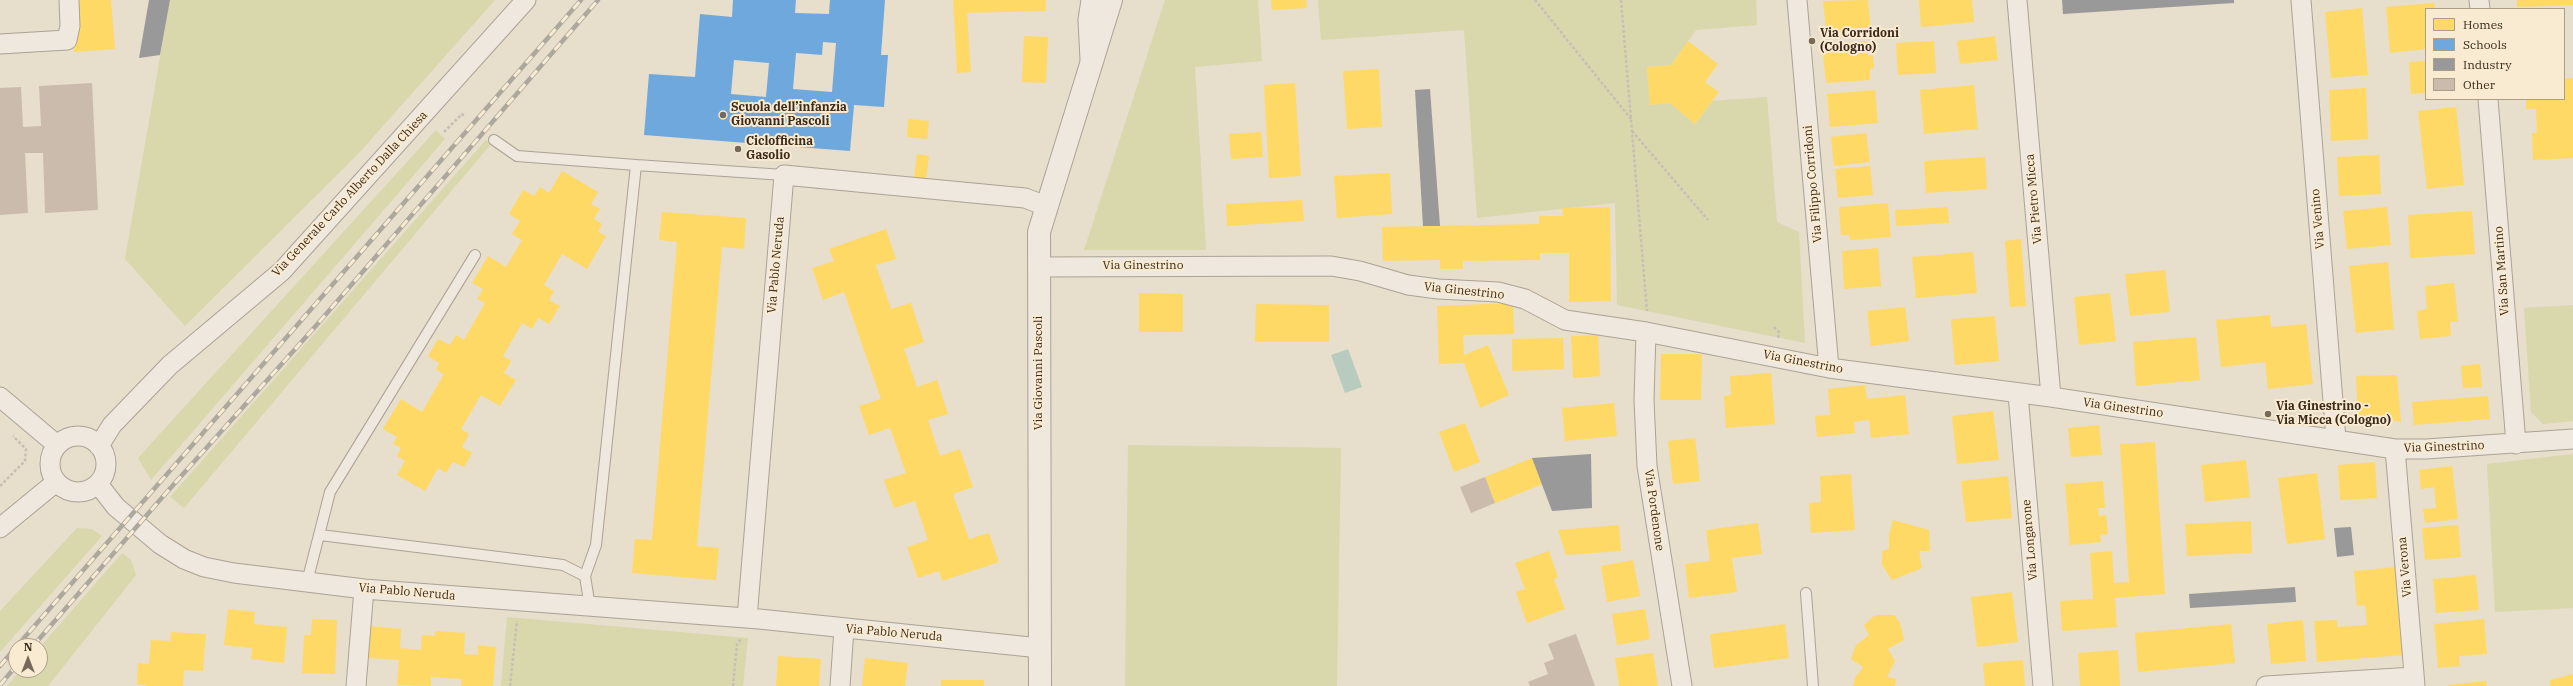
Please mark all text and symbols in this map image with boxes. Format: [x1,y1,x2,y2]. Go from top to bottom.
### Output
legend [2425,8,2565,100]
text: Homes [2463,17,2503,32]
place label: Via Corridoni (Cologno) [1820,27,1899,55]
marker: Via Corridoni (Cologno) [1807,36,1817,46]
text: Schools [2463,37,2507,52]
text: Industry [2463,57,2512,72]
text: Other [2463,77,2495,92]
place label: Scuola dell’infanzia Giovanni Pascoli [731,101,847,129]
street label: Via Generale Carlo Alberto Dalla Chiesa [269,108,431,280]
marker: Scuola dell’infanzia Giovanni Pascoli [718,110,728,120]
street label: Via Filippo Corridoni [1801,125,1825,243]
place label: Ciclofficina Gasolio [746,135,813,163]
marker: Ciclofficina Gasolio [733,144,743,154]
street label: Via Pietro Micca [2023,153,2045,245]
street label: Via Venino [2308,188,2328,250]
street label: Via Pablo Neruda [765,216,787,314]
street label: Via San Martino [2492,226,2512,316]
street label: Via Ginestrino [1103,259,1183,273]
street label: Via Ginestrino [1423,280,1505,302]
street label: Via Giovanni Pascoli [1032,316,1046,430]
street label: Via Ginestrino [1762,347,1844,377]
street label: Via Ginestrino [2082,395,2164,421]
place label: Via Ginestrino - Via Micca (Cologno) [2276,400,2391,428]
marker: Via Ginestrino - Via Micca (Cologno) [2263,409,2273,419]
street label: Via Ginestrino [2403,438,2485,456]
street label: Via Pordenone [1641,468,1667,552]
street label: Via Longarone [2019,499,2041,581]
street label: Via Verona [2395,536,2415,598]
street label: Via Pablo Neruda [358,581,456,603]
street label: Via Pablo Neruda [845,622,943,644]
north arrow [8,638,48,678]
text: N [24,640,32,654]

